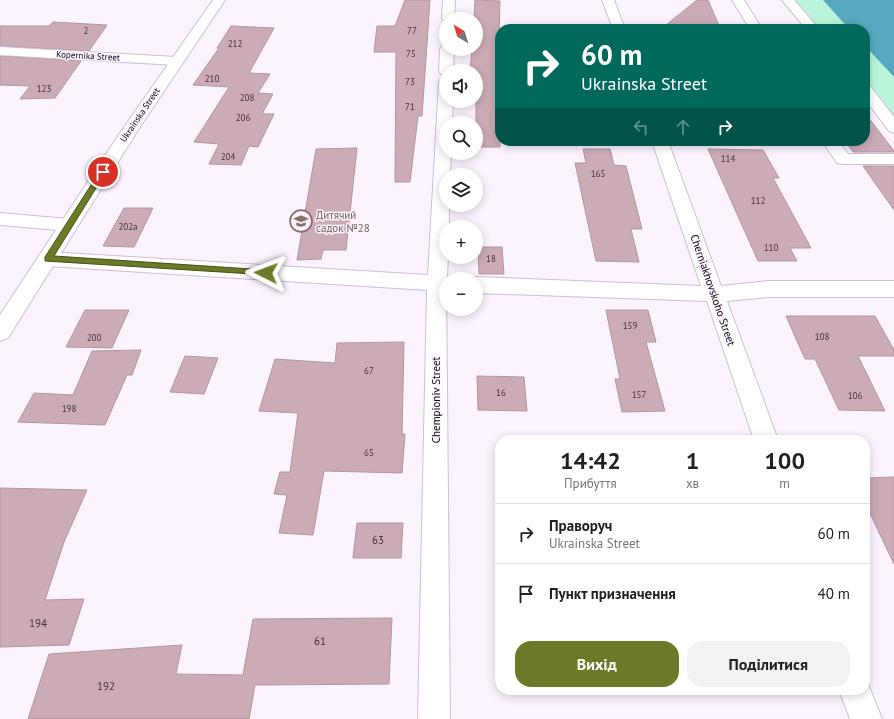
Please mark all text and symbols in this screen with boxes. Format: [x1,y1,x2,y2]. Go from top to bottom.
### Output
north arrow [439,12,483,56]
map controls [439,12,483,316]
house number: 2 [84,25,89,36]
house number: 77 [407,25,417,36]
text: 60 m [581,36,642,73]
house number: 212 [228,38,242,49]
icon: right [515,40,567,92]
street label: Kopernika Street [56,48,120,63]
house number: 75 [406,48,416,59]
button: sound [439,64,483,108]
text: Ukrainska Street [581,72,707,95]
house number: 210 [205,73,219,84]
house number: 73 [405,76,415,87]
house number: 123 [37,83,51,94]
street label: Ukrainska Street [117,86,162,144]
house number: 208 [240,92,254,103]
house number: 71 [405,101,415,112]
house number: 206 [236,112,250,123]
button: search [439,116,483,160]
icon: left [630,116,652,138]
icon: ahead [672,116,694,138]
icon: right [714,116,736,138]
house number: 204 [221,151,235,162]
house number: 114 [721,153,735,164]
pin [86,155,120,189]
icon: arrive [92,161,114,183]
button: layers [439,168,483,212]
house number: 165 [591,168,605,179]
house number: 112 [751,195,765,206]
school or university icon: Дитячий садок №28 [288,208,314,234]
place label: Дитячий садок №28 [316,208,370,235]
button: + [439,220,483,264]
house number: 202а [118,221,138,232]
street label: Cherniakhovskoho Street [687,232,739,348]
house number: 110 [764,242,778,253]
position arrow [245,252,287,294]
house number: 18 [486,253,496,264]
button: − [439,272,483,316]
house number: 159 [623,320,637,331]
house number: 108 [815,331,829,342]
house number: 200 [87,332,101,343]
street label: Chempioniv Street [429,356,443,443]
house number: 67 [364,365,374,376]
house number: 16 [496,387,506,398]
house number: 157 [632,389,646,400]
house number: 106 [848,390,862,401]
house number: 198 [62,403,76,414]
text: 14:42 [560,445,621,476]
text: 1 [686,445,699,476]
text: 100 [764,445,805,476]
house number: 65 [364,447,374,458]
text: Прибуття [564,475,617,492]
text: хв [686,475,699,492]
text: m [779,475,790,492]
text: Праворуч [549,516,612,535]
icon: right [515,523,537,545]
text: 60 m [817,524,850,543]
house number: 63 [372,533,384,547]
text: Ukrainska Street [549,535,640,552]
icon: arrive [515,583,537,605]
text: Пункт призначення [549,584,676,603]
text: 40 m [817,584,850,603]
house number: 194 [29,616,47,630]
house number: 61 [314,634,326,648]
button: Вихід [515,641,679,687]
button: Поділитися [687,641,850,687]
house number: 192 [97,679,115,693]

